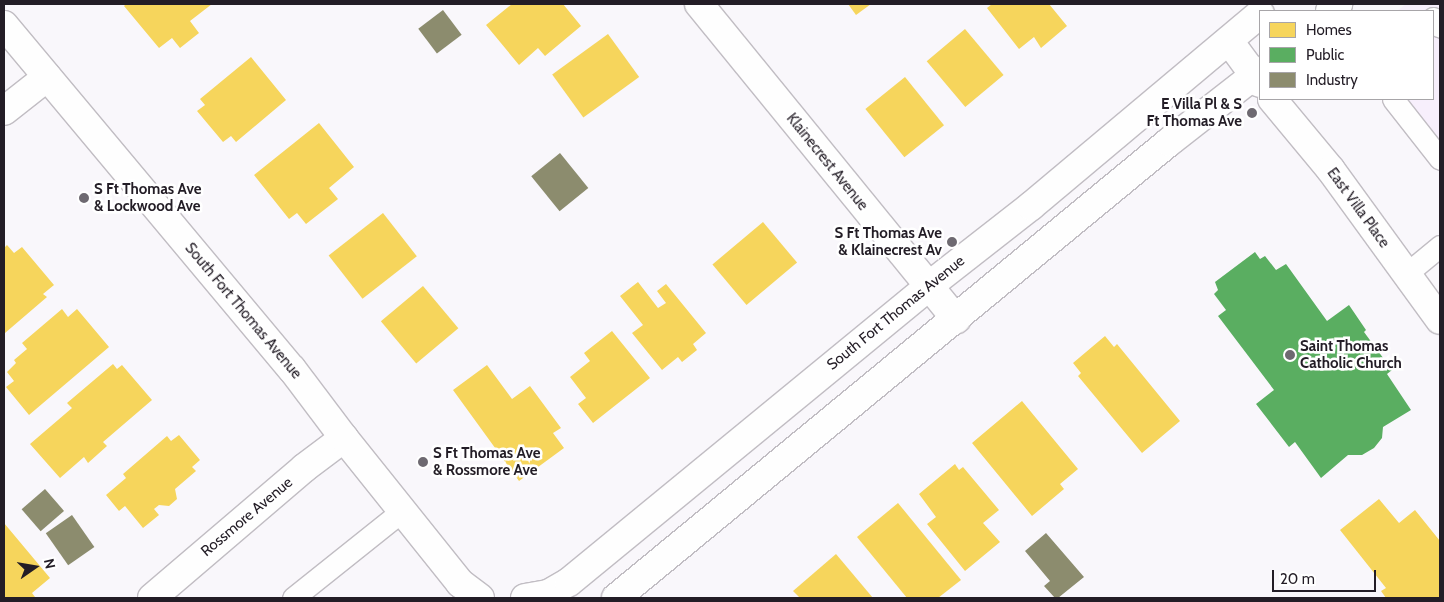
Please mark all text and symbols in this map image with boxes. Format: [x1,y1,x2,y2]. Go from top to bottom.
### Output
legend [1259,10,1434,100]
text: Homes [1306,21,1352,39]
text: Public [1306,46,1344,64]
text: Industry [1306,71,1358,89]
place label: E Villa Pl & S Ft Thomas Ave [1147,95,1242,130]
marker: E Villa Pl & S Ft Thomas Ave [1246,107,1258,119]
street label: Klainecrest Avenue [782,110,872,214]
street label: East Villa Place [1323,165,1393,251]
place label: S Ft Thomas Ave & Lockwood Ave [94,180,201,215]
marker: S Ft Thomas Ave & Lockwood Ave [78,192,90,204]
place label: S Ft Thomas Ave & Klainecrest Av [835,224,942,259]
marker: S Ft Thomas Ave & Klainecrest Av [946,236,958,248]
street label: South Fort Thomas Avenue [181,239,305,383]
street label: South Fort Thomas Avenue [824,252,968,374]
place label: Saint Thomas Catholic Church [1300,337,1402,372]
marker: Saint Thomas Catholic Church [1284,349,1296,361]
place label: S Ft Thomas Ave & Rossmore Ave [433,444,540,479]
marker: S Ft Thomas Ave & Rossmore Ave [417,456,429,468]
street label: Rossmore Avenue [198,473,296,561]
north arrow [10,542,60,592]
text: N [40,557,59,570]
scale bar [1274,560,1378,592]
text: 20 m [1280,570,1315,588]

